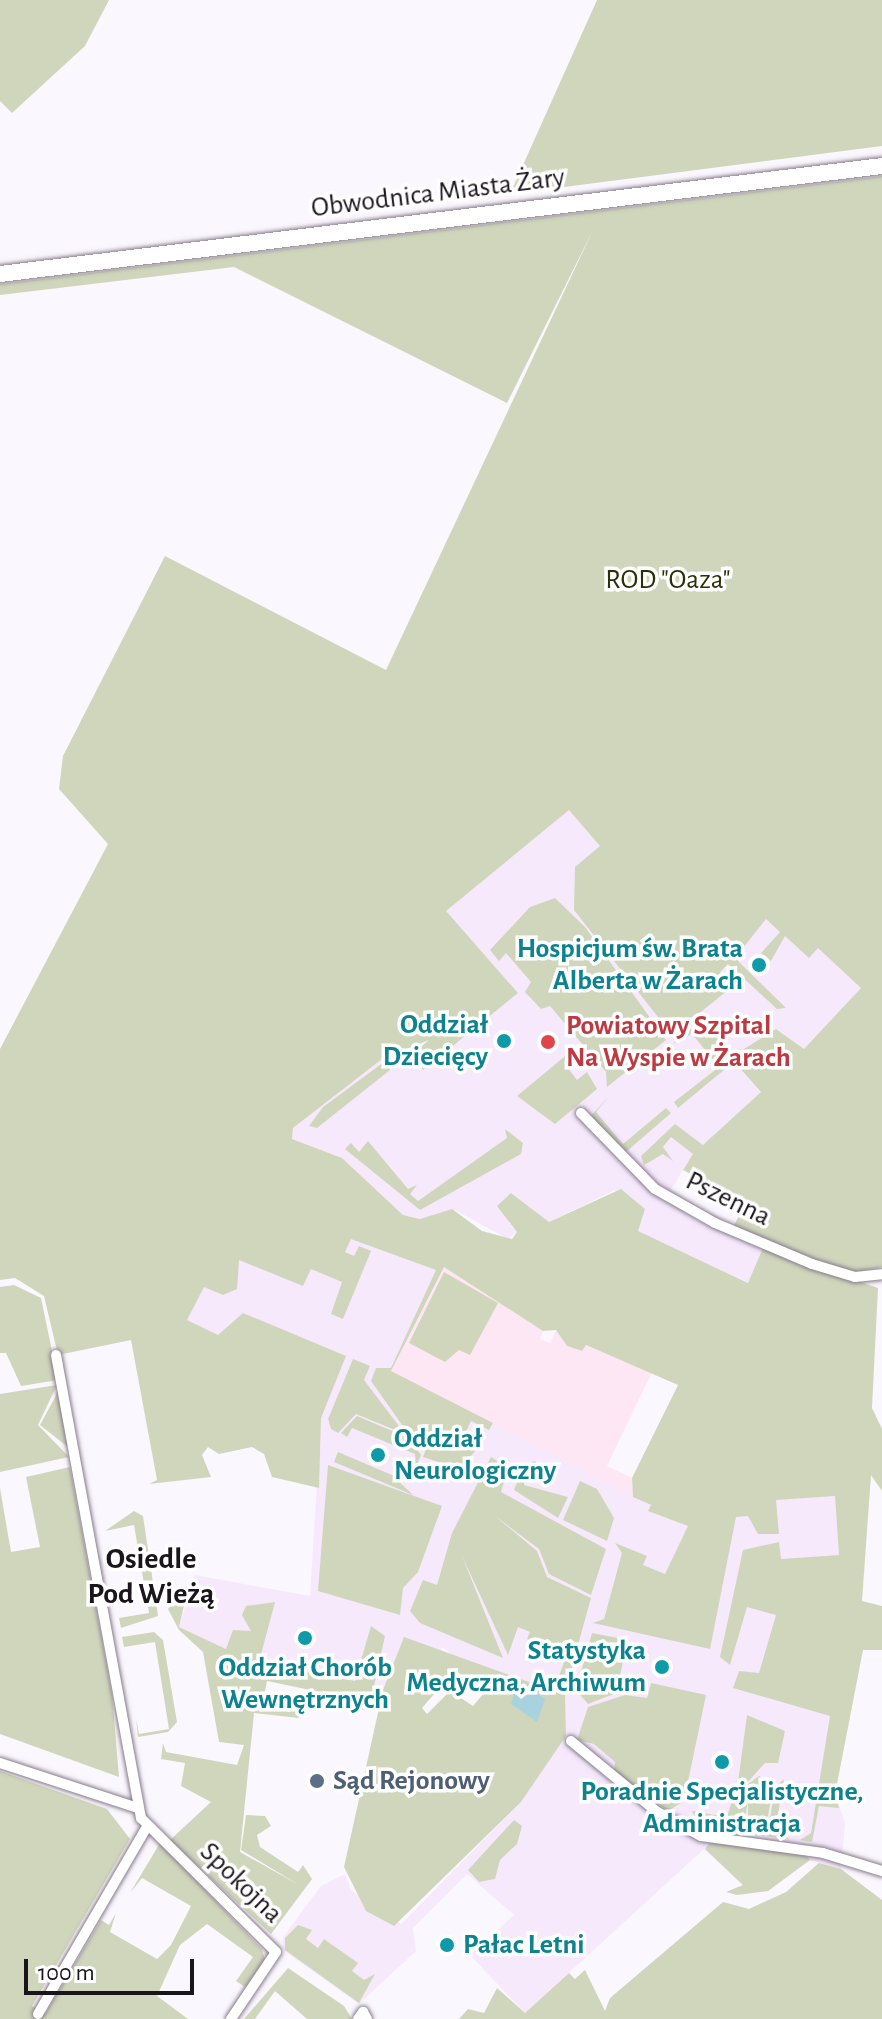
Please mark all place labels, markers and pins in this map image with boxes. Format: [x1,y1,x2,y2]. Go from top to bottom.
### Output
place label: Hospicjum św. Brata Alberta w Żarach [517,932,743,998]
marker: Hospicjum św. Brata Alberta w Żarach [750,956,768,974]
place label: Oddział Dziecięcy [383,1008,488,1074]
place label: Powiatowy Szpital Na Wyspie w Żarach [566,1009,791,1075]
marker: Powiatowy Szpital Na Wyspie w Żarach [537,1031,559,1053]
marker: Oddział Dziecięcy [495,1032,513,1050]
place label: Oddział Neurologiczny [394,1422,556,1488]
marker: Oddział Neurologiczny [369,1446,387,1464]
marker: Oddział Chorób Wewnętrznych [296,1629,314,1647]
place label: Statystyka Medyczna, Archiwum [407,1634,646,1700]
place label: Oddział Chorób Wewnętrznych [218,1651,392,1717]
marker: Statystyka Medyczna, Archiwum [653,1658,671,1676]
marker: Poradnie Specjalistyczne, Administracja [713,1753,731,1771]
place label: Sąd Rejonowy [333,1764,490,1798]
marker: Sąd Rejonowy [308,1772,326,1790]
place label: Poradnie Specjalistyczne, Administracja [581,1775,863,1841]
place label: Pałac Letni [463,1928,585,1962]
marker: Pałac Letni [438,1936,456,1954]

